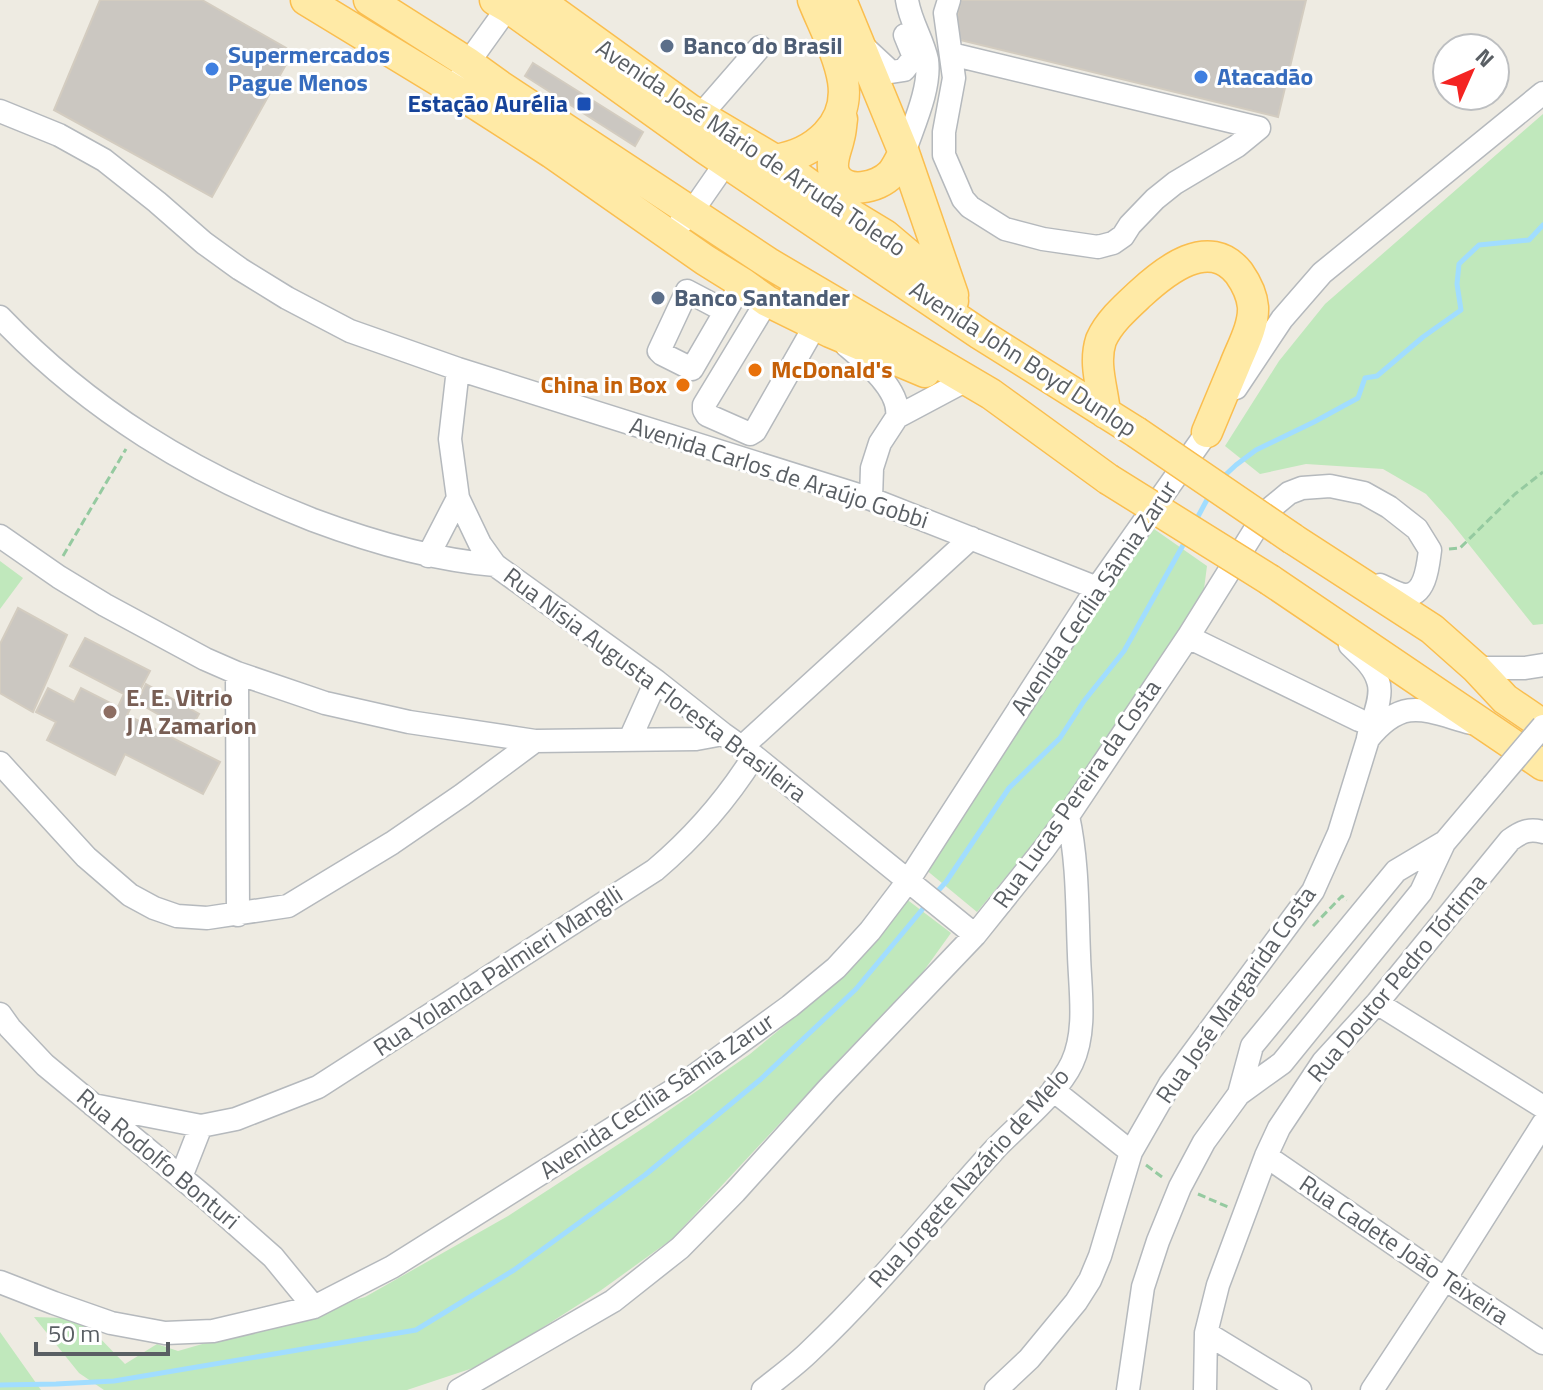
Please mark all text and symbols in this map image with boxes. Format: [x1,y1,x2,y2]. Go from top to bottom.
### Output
place label: Banco do Brasil [683,27,843,63]
street label: Avenida José Mário de Arruda Toledo [589,30,914,265]
north arrow [1431,32,1511,112]
place label: Supermercados Pague Menos [228,36,390,100]
marker: Banco do Brasil [658,37,676,55]
text: N [1468,40,1503,75]
place label: Atacadão [1217,58,1313,94]
marker: Supermercados Pague Menos [203,60,221,78]
marker: Atacadão [1192,68,1210,86]
place label: Estação Aurélia [408,85,568,121]
marker: Estação Aurélia [575,95,593,113]
street label: Avenida John Boyd Dunlop [903,271,1144,445]
place label: Banco Santander [674,279,850,315]
marker: Banco Santander [649,289,667,307]
place label: McDonald's [771,351,893,387]
marker: McDonald's [746,361,764,379]
place label: China in Box [540,366,668,402]
marker: China in Box [674,376,692,394]
street label: Avenida Carlos de Araújo Gobbi [625,407,933,537]
street label: Avenida Cecília Sâmia Zarur [1001,473,1185,722]
street label: Rua Nísia Augusta Floresta Brasileira [496,558,815,810]
street label: Rua Lucas Pereira da Costa [983,672,1169,915]
place label: E. E. Vitrio J A Zamarion [126,679,257,743]
marker: E. E. Vitrio J A Zamarion [101,703,119,721]
street label: Rua Doutor Pedro Tórtima [1298,865,1494,1089]
street label: Rua Yolanda Palmieri Manglli [366,876,629,1064]
street label: Rua José Margarida Costa [1146,878,1324,1110]
street label: Avenida Cecília Sâmia Zarur [532,1003,781,1187]
street label: Rua Jorgete Nazário de Melo [859,1059,1077,1296]
street label: Rua Rodolfo Bonturi [69,1079,248,1237]
street label: Rua Cadete João Teixeira [1293,1165,1517,1333]
scale bar [36,1306,168,1356]
text: 50 m [48,1315,100,1351]

